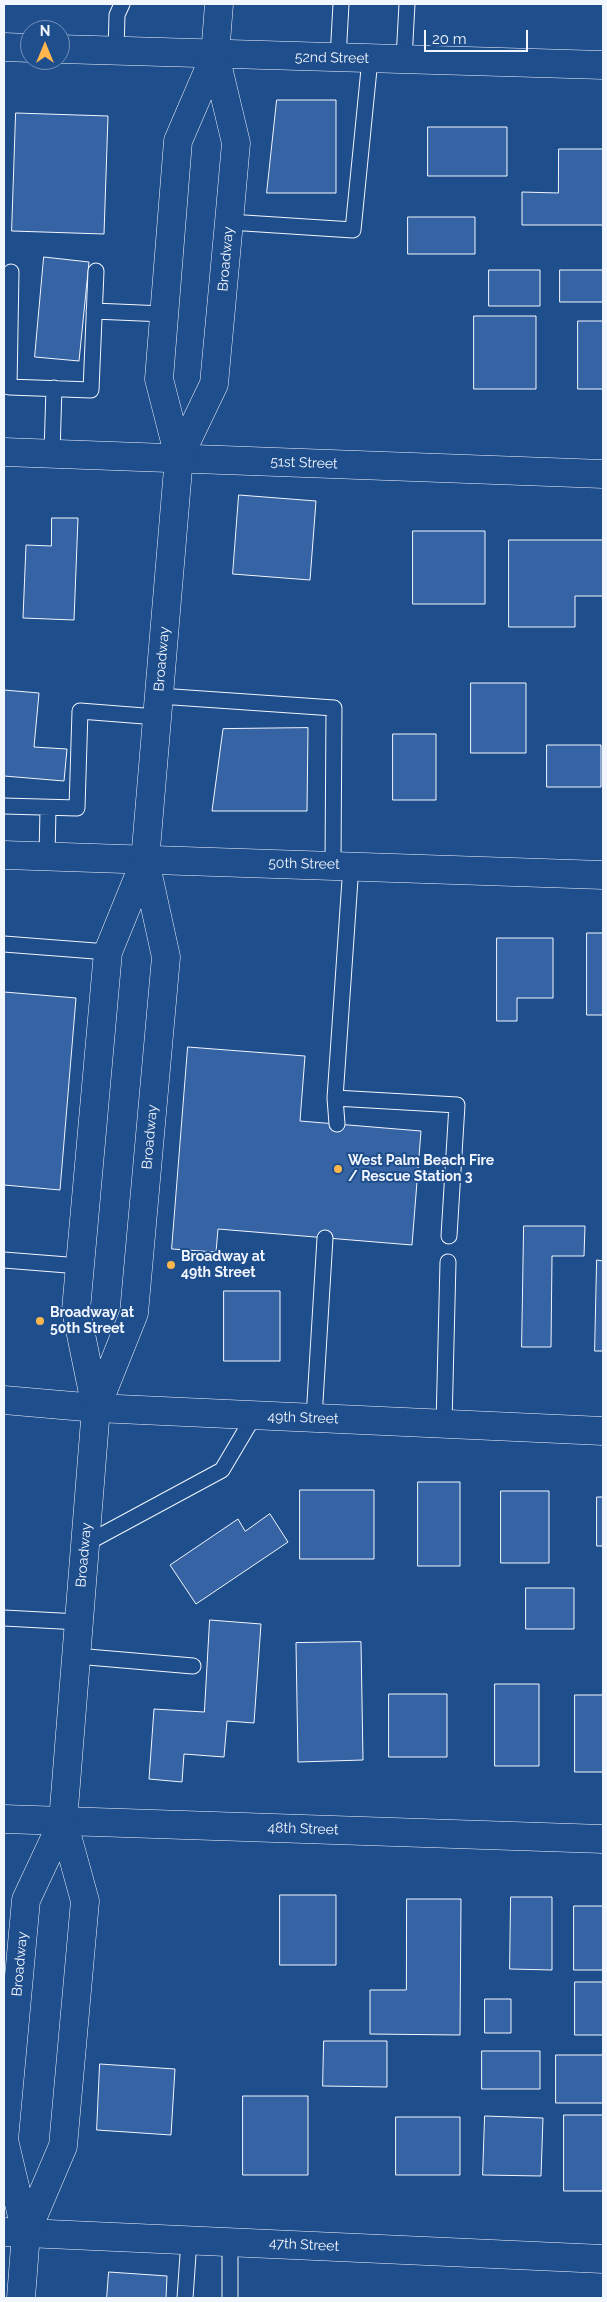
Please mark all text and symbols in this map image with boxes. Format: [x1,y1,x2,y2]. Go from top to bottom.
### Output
north arrow [20,20,70,70]
scale bar [427,20,531,52]
text: N [40,23,50,39]
text: 20 m [432,30,467,48]
street label: 52nd Street [295,49,369,67]
street label: Broadway [215,226,237,292]
street label: 51st Street [270,453,338,473]
street label: Broadway [151,626,173,692]
street label: 50th Street [268,855,340,873]
street label: Broadway [139,1104,161,1170]
place label: West Palm Beach Fire / Rescue Station 3 [348,1153,494,1186]
marker: West Palm Beach Fire / Rescue Station 3 [332,1163,344,1175]
place label: Broadway at 49th Street [181,1249,265,1282]
marker: Broadway at 49th Street [165,1259,177,1271]
place label: Broadway at 50th Street [50,1305,134,1338]
marker: Broadway at 50th Street [34,1315,46,1327]
street label: 49th Street [267,1408,339,1428]
street label: Broadway [73,1522,95,1588]
street label: 48th Street [267,1819,339,1839]
street label: Broadway [9,1931,31,1997]
street label: 47th Street [268,2235,340,2255]

